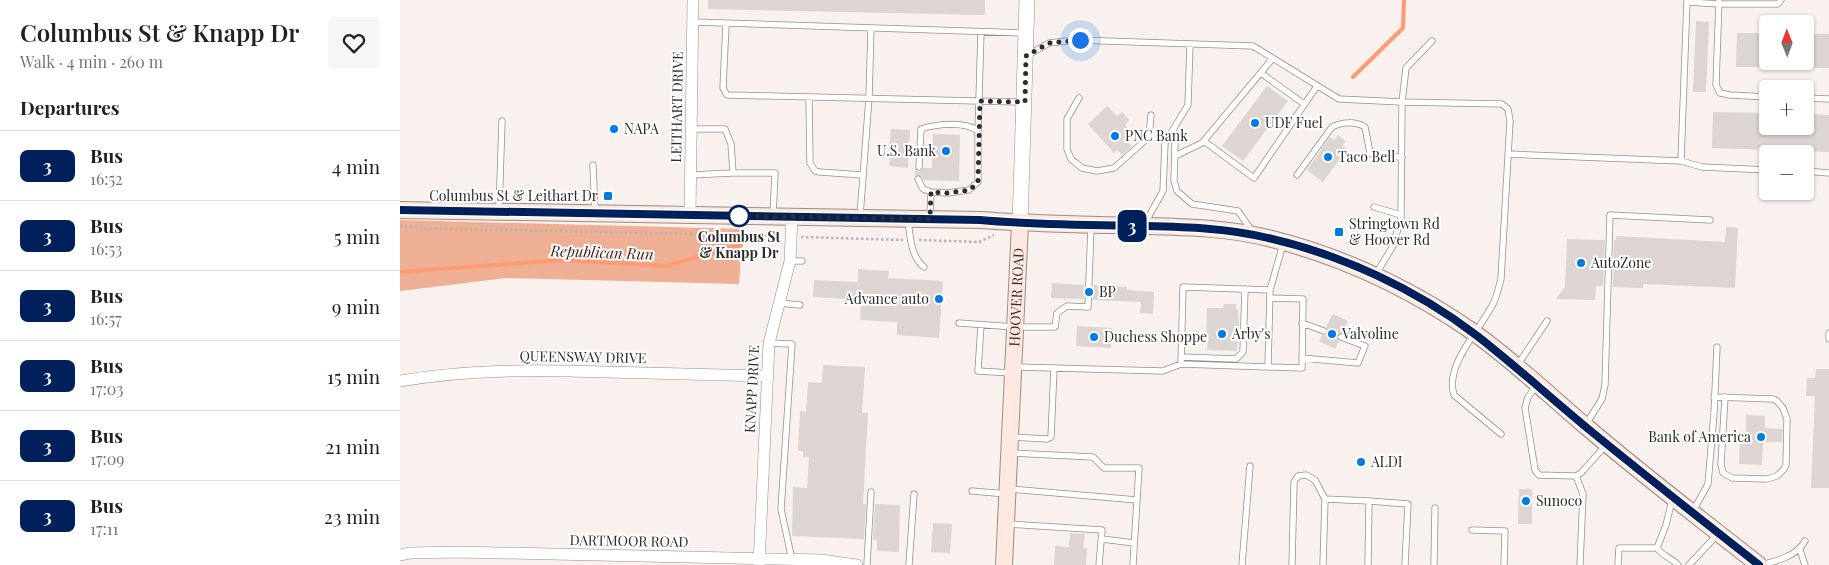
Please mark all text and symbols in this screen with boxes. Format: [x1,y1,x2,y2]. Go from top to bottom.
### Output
north arrow [1759,15,1814,70]
map controls [1759,15,1814,200]
text: Columbus St & Knapp Dr [20,16,299,48]
button: heart [328,17,380,69]
your location [1068,28,1093,53]
text: Walk · 4 min · 260 m [20,51,163,72]
street label: LEITHART DRIVE [666,51,687,163]
button: + [1759,80,1814,135]
text: Departures [20,94,120,120]
place label: UDF Fuel [1265,113,1323,132]
marker: UDF Fuel [1249,117,1261,129]
place label: NAPA [624,119,659,138]
marker: NAPA [608,123,620,135]
place label: PNC Bank [1125,126,1188,145]
marker: PNC Bank [1109,130,1121,142]
place label: U.S. Bank [877,141,936,160]
text: Bus [90,142,123,168]
marker: U.S. Bank [940,145,952,157]
button: − [1759,145,1814,200]
place label: Taco Bell [1338,147,1395,166]
marker: Taco Bell [1322,151,1334,163]
text: 4 min [332,153,380,179]
text: 3 [43,154,52,178]
text: 16:52 [90,168,123,189]
place label: Columbus St & Leithart Dr [429,186,599,205]
marker: Columbus St & Leithart Dr [602,190,614,202]
marker: Columbus St & Knapp Dr [728,205,750,227]
line badge: 3 [1116,210,1148,242]
text: Bus [90,212,123,238]
text: 3 [1128,214,1136,238]
place label: Stringtown Rd & Hoover Rd [1349,214,1440,249]
text: 5 min [334,223,380,249]
text: 3 [43,224,52,248]
marker: Stringtown Rd & Hoover Rd [1333,226,1345,238]
place label: Columbus St & Knapp Dr [698,227,780,262]
text: 16:53 [90,238,122,259]
water label: Republican Run [549,240,654,264]
street label: HOOVER ROAD [1004,248,1028,347]
place label: AutoZone [1590,253,1651,272]
marker: AutoZone [1575,257,1587,269]
text: Bus [90,282,123,308]
place label: BP [1099,282,1116,301]
marker: BP [1083,286,1095,298]
place label: Advance auto [844,289,929,308]
text: 9 min [332,293,380,319]
marker: Advance auto [933,293,945,305]
text: 3 [43,294,52,318]
text: 16:57 [90,308,122,329]
place label: Arby's [1231,324,1271,343]
place label: Valvoline [1341,324,1399,343]
place label: Duchess Shoppe [1104,327,1207,346]
marker: Arby's [1216,328,1228,340]
marker: Valvoline [1326,328,1338,340]
marker: Duchess Shoppe [1088,331,1100,343]
street label: KNAPP DRIVE [740,344,763,434]
street label: QUEENSWAY DRIVE [519,346,647,367]
text: Bus [90,352,123,378]
text: 15 min [327,363,380,389]
text: 3 [43,364,52,388]
text: 17:03 [90,378,124,399]
text: Bus [90,422,123,448]
place label: Bank of America [1648,427,1751,446]
marker: Bank of America [1755,431,1767,443]
text: 21 min [325,433,380,459]
text: 3 [43,434,52,458]
text: 17:09 [90,448,124,469]
place label: ALDI [1370,452,1403,471]
marker: ALDI [1355,456,1367,468]
place label: Sunoco [1536,491,1583,510]
text: Bus [90,492,123,518]
marker: Sunoco [1520,495,1532,507]
text: 23 min [324,503,380,529]
text: 3 [43,504,52,528]
text: 17:11 [90,518,119,539]
street label: DARTMOOR ROAD [569,530,689,551]

